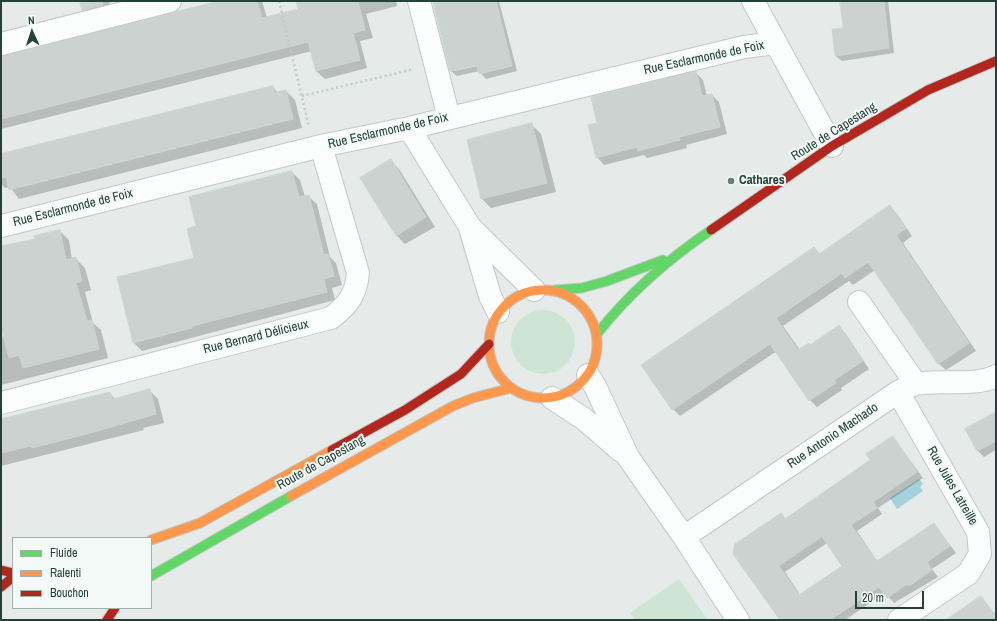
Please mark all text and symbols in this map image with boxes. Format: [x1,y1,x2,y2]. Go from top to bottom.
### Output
north arrow [12,12,52,52]
text: N [28,13,35,27]
street label: Rue Esclarmonde de Foix [642,38,766,78]
street label: Route de Capestang [788,99,880,165]
street label: Rue Esclarmonde de Foix [326,110,450,152]
place label: Cathares [739,173,785,189]
marker: Cathares [726,176,736,186]
street label: Rue Esclarmonde de Foix [12,186,134,230]
street label: Rue Bernard Délicieux [202,316,310,358]
street label: Rue Antonio Machado [785,400,881,472]
street label: Route de Capestang [274,432,368,494]
street label: Rue Jules Latreille [923,444,981,528]
legend [12,537,152,609]
text: Fluide [50,545,77,561]
text: Ralenti [50,565,81,581]
scale bar [857,583,926,609]
text: Bouchon [50,585,89,601]
text: 20 m [862,590,884,606]

